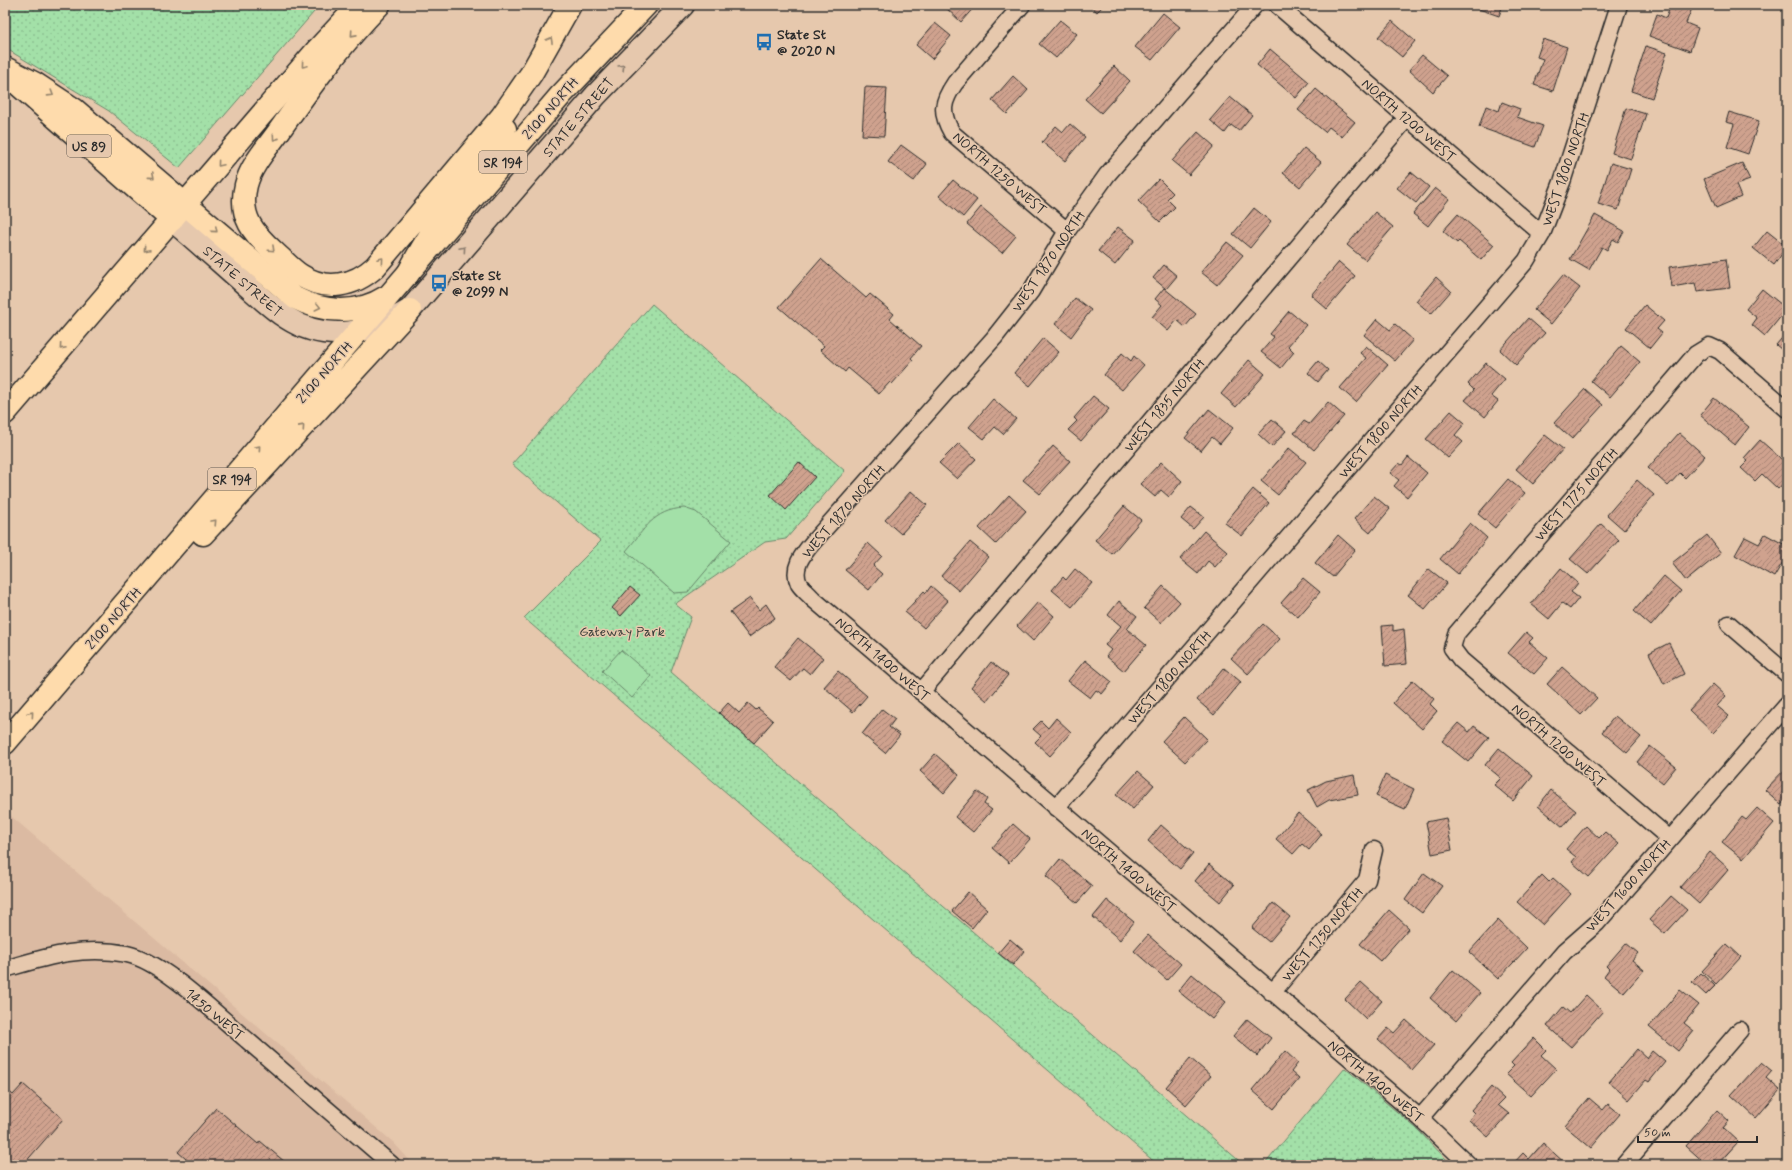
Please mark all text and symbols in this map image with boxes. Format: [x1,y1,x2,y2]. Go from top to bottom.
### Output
place label: State St @ 2020 N [777,26,835,60]
one-way arrow [350,29,357,37]
bus stop icon: State St @ 2020 N [754,32,774,52]
one-way arrow [545,37,553,45]
one-way arrow [302,60,309,68]
one-way arrow [617,64,625,72]
street label: 2100 NORTH [519,74,583,144]
street label: STATE STREET [539,74,618,161]
street label: NORTH 1200 WEST [1358,75,1459,167]
one-way arrow [47,89,54,97]
street label: WEST 1800 NORTH [1538,110,1594,229]
street label: NORTH 1250 WEST [949,128,1050,219]
one-way arrow [272,133,279,140]
road number: US 89 [67,135,111,157]
road number: SR 194 [479,151,527,173]
one-way arrow [217,159,224,167]
one-way arrow [148,171,155,178]
street label: WEST 1870 NORTH [1008,207,1089,316]
one-way arrow [210,225,218,232]
street label: STATE STREET [199,242,286,321]
one-way arrow [144,244,151,252]
one-way arrow [267,245,274,252]
one-way arrow [459,246,466,254]
one-way arrow [377,258,384,265]
place label: State St @ 2099 N [452,267,508,301]
bus stop icon: State St @ 2099 N [429,273,449,293]
one-way arrow [314,302,321,311]
street label: 2100 NORTH [293,338,357,408]
one-way arrow [59,343,66,350]
street label: WEST 1835 NORTH [1120,355,1209,456]
street label: WEST 1800 NORTH [1335,381,1427,483]
one-way arrow [298,424,305,432]
street label: WEST 1775 NORTH [1531,444,1622,545]
one-way arrow [254,446,261,453]
street label: WEST 1870 NORTH [798,461,889,562]
road number: SR 194 [208,468,256,490]
one-way arrow [210,519,217,527]
street label: 2100 NORTH [82,584,146,654]
street label: NORTH 1400 WEST [831,614,934,706]
park label: Gateway Park [579,623,665,641]
street label: WEST 1800 NORTH [1124,627,1216,729]
street label: NORTH 1200 WEST [1508,700,1609,792]
one-way arrow [26,711,33,718]
street label: NORTH 1400 WEST [1077,825,1180,917]
street label: WEST 1600 NORTH [1582,835,1675,936]
street label: WEST 1750 NORTH [1278,884,1368,986]
street label: 1450 WEST [181,985,248,1045]
street label: NORTH 1400 WEST [1324,1036,1427,1127]
scale bar [1638,1118,1757,1144]
text: 50 m [1644,1125,1671,1141]

